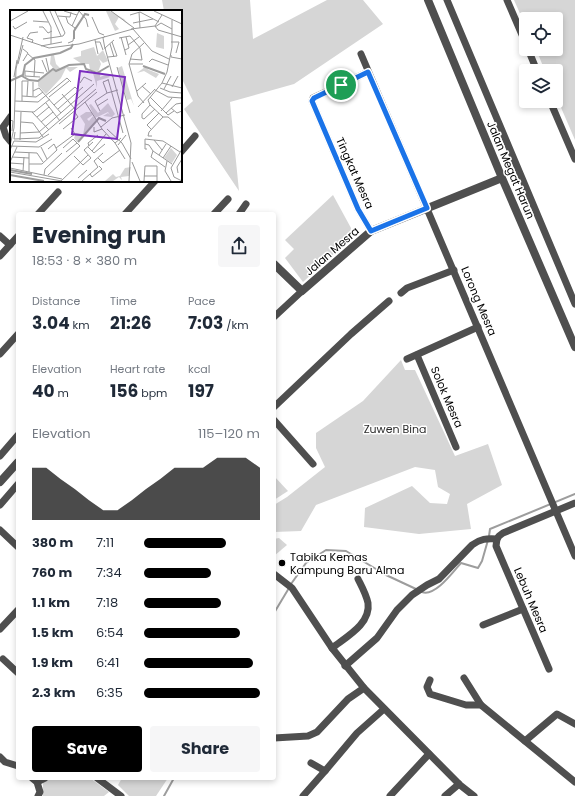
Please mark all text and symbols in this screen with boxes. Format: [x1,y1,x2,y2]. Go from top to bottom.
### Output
inset map [10,10,182,182]
map controls [519,12,563,108]
button: locate [519,12,563,56]
button: layers [519,64,563,108]
pin [324,68,358,102]
icon: arrive [330,74,352,96]
street label: Jalan Megat Harun [483,119,539,221]
street label: Tingkat Mesra [332,135,378,211]
text: Evening run [32,220,166,251]
street label: Jalan Mesra [301,223,363,279]
button: share [218,225,260,267]
text: 18:53 · 8 × 380 m [32,251,137,270]
street label: Lorong Mesra [457,264,501,338]
text: Distance [32,293,80,309]
text: Time [110,293,137,309]
text: Pace [188,293,215,309]
text: 3.04 [32,311,70,335]
text: 21:26 [110,311,151,335]
text: 7:03 [188,311,223,335]
text: km [70,317,90,333]
text: /km [223,317,248,333]
text: Elevation [32,361,82,377]
text: Heart rate [110,361,165,377]
text: kcal [188,361,210,377]
street label: Solok Mesra [427,364,467,430]
text: 40 [32,379,55,403]
text: 156 [110,379,138,403]
text: 197 [188,379,214,403]
text: m [55,385,69,401]
text: bpm [138,385,167,401]
park label: Zuwen Bina [364,421,426,437]
text: Elevation [32,424,91,443]
text: 115–120 m [198,424,260,443]
text: 380 m [32,533,73,552]
text: 7:11 [96,533,114,552]
place label: Tabika Kemas Kampung Baru Alma [290,549,404,578]
marker: Tabika Kemas Kampung Baru Alma [277,558,287,568]
text: 760 m [32,563,72,582]
text: 7:34 [96,563,122,582]
street label: Lebuh Mesra [510,565,552,635]
text: 1.1 km [32,593,70,612]
text: 7:18 [96,593,118,612]
text: 1.5 km [32,623,74,642]
text: 6:54 [96,623,123,642]
text: 1.9 km [32,653,73,672]
text: 6:41 [96,653,119,672]
text: 2.3 km [32,683,76,702]
text: 6:35 [96,683,123,702]
button: Save [32,726,142,772]
button: Share [150,726,260,772]

